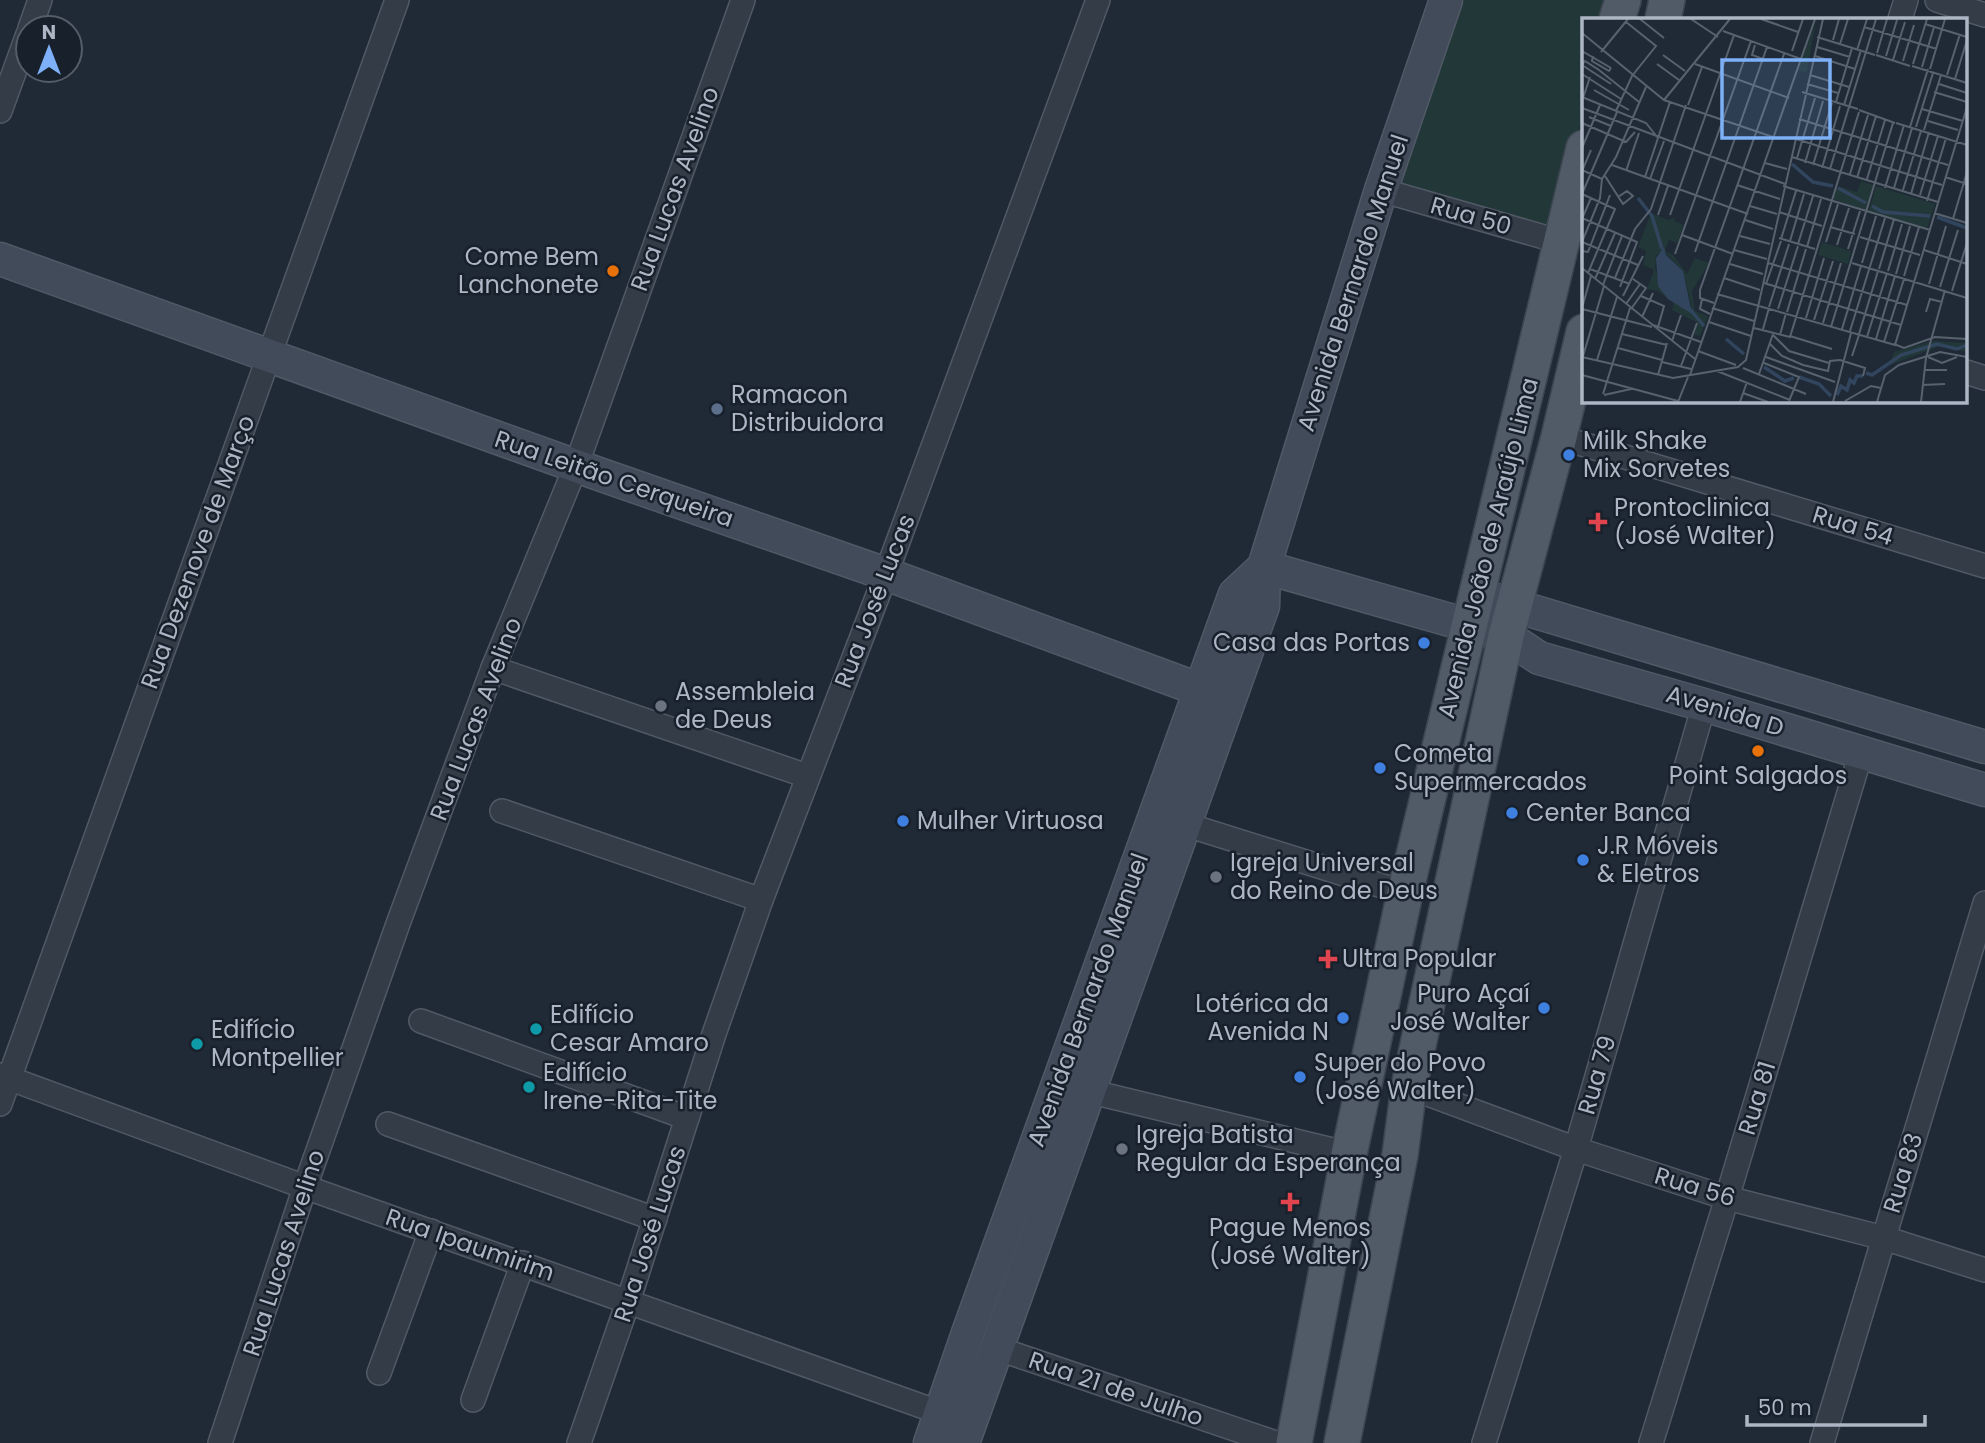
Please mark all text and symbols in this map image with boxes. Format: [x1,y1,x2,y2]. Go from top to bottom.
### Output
north arrow [14,14,84,84]
inset map [1582,18,1968,402]
text: N [42,19,56,46]
street label: Rua Lucas Avelino [622,82,727,296]
street label: Avenida Bernardo Manuel [1289,130,1416,435]
street label: Rua 50 [1427,188,1515,243]
place label: Come Bem Lanchonete [458,240,599,301]
marker: Come Bem Lanchonete [605,263,621,279]
street label: Avenida João de Araújo Lima [1429,374,1546,722]
place label: Ramacon Distribuidora [731,378,884,439]
marker: Ramacon Distribuidora [709,401,725,417]
street label: Rua Dezenove de Março [133,410,262,693]
street label: Rua Leitão Cerqueira [490,422,738,535]
place label: Milk Shake Mix Sorvetes [1583,424,1730,485]
marker: Milk Shake Mix Sorvetes [1561,447,1577,463]
place label: Prontoclinica (José Walter) [1614,491,1776,552]
street label: Rua 54 [1809,498,1898,553]
street label: Rua José Lucas [826,509,923,692]
marker: Prontoclinica (José Walter) [1588,512,1608,532]
street label: Rua Lucas Avelino [422,613,529,825]
place label: Casa das Portas [1213,626,1410,659]
marker: Casa das Portas [1416,635,1432,651]
place label: Assembleia de Deus [675,675,815,736]
street label: Avenida D [1662,677,1788,744]
marker: Assembleia de Deus [653,698,669,714]
place label: Cometa Supermercados [1394,737,1587,798]
marker: Point Salgados [1750,743,1766,759]
place label: Point Salgados [1669,759,1847,792]
marker: Cometa Supermercados [1372,760,1388,776]
place label: Center Banca [1526,796,1691,829]
place label: Mulher Virtuosa [917,804,1104,837]
marker: Center Banca [1504,805,1520,821]
marker: Mulher Virtuosa [895,813,911,829]
place label: J.R Móveis & Eletros [1597,829,1719,890]
place label: Igreja Universal do Reino de Deus [1230,846,1438,907]
street label: Avenida Bernardo Manuel [1019,848,1156,1151]
marker: J.R Móveis & Eletros [1575,852,1591,868]
marker: Igreja Universal do Reino de Deus [1208,869,1224,885]
place label: Ultra Popular [1342,942,1496,975]
marker: Ultra Popular [1320,951,1336,967]
place label: Puro Açaí José Walter [1390,977,1530,1038]
place label: Lotérica da Avenida N [1195,987,1329,1048]
place label: Edifício Cesar Amaro [550,998,709,1059]
marker: Puro Açaí José Walter [1536,1000,1552,1016]
marker: Lotérica da Avenida N [1335,1010,1351,1026]
place label: Edifício Montpellier [211,1013,344,1074]
marker: Edifício Cesar Amaro [528,1021,544,1037]
street label: Rua 79 [1570,1031,1624,1118]
marker: Edifício Montpellier [189,1036,205,1052]
place label: Super do Povo (José Walter) [1314,1046,1486,1107]
place label: Edifício Irene-Rita-Tite [543,1056,717,1117]
street label: Rua 81 [1730,1057,1783,1139]
marker: Super do Povo (José Walter) [1292,1069,1308,1085]
marker: Edifício Irene-Rita-Tite [521,1079,537,1095]
place label: Igreja Batista Regular da Esperança [1136,1118,1401,1179]
street label: Rua 83 [1875,1129,1930,1217]
street label: Rua José Lucas [605,1141,694,1326]
marker: Igreja Batista Regular da Esperança [1114,1141,1130,1157]
street label: Rua Lucas Avelino [235,1145,332,1360]
street label: Rua 56 [1651,1159,1740,1214]
marker: Pague Menos (José Walter) [1282,1194,1298,1210]
street label: Rua Ipaumirim [381,1200,559,1289]
place label: Pague Menos (José Walter) [1209,1211,1371,1272]
street label: Rua 21 de Julho [1024,1343,1208,1434]
scale bar [1747,1384,1926,1428]
text: 50 m [1758,1393,1812,1422]

